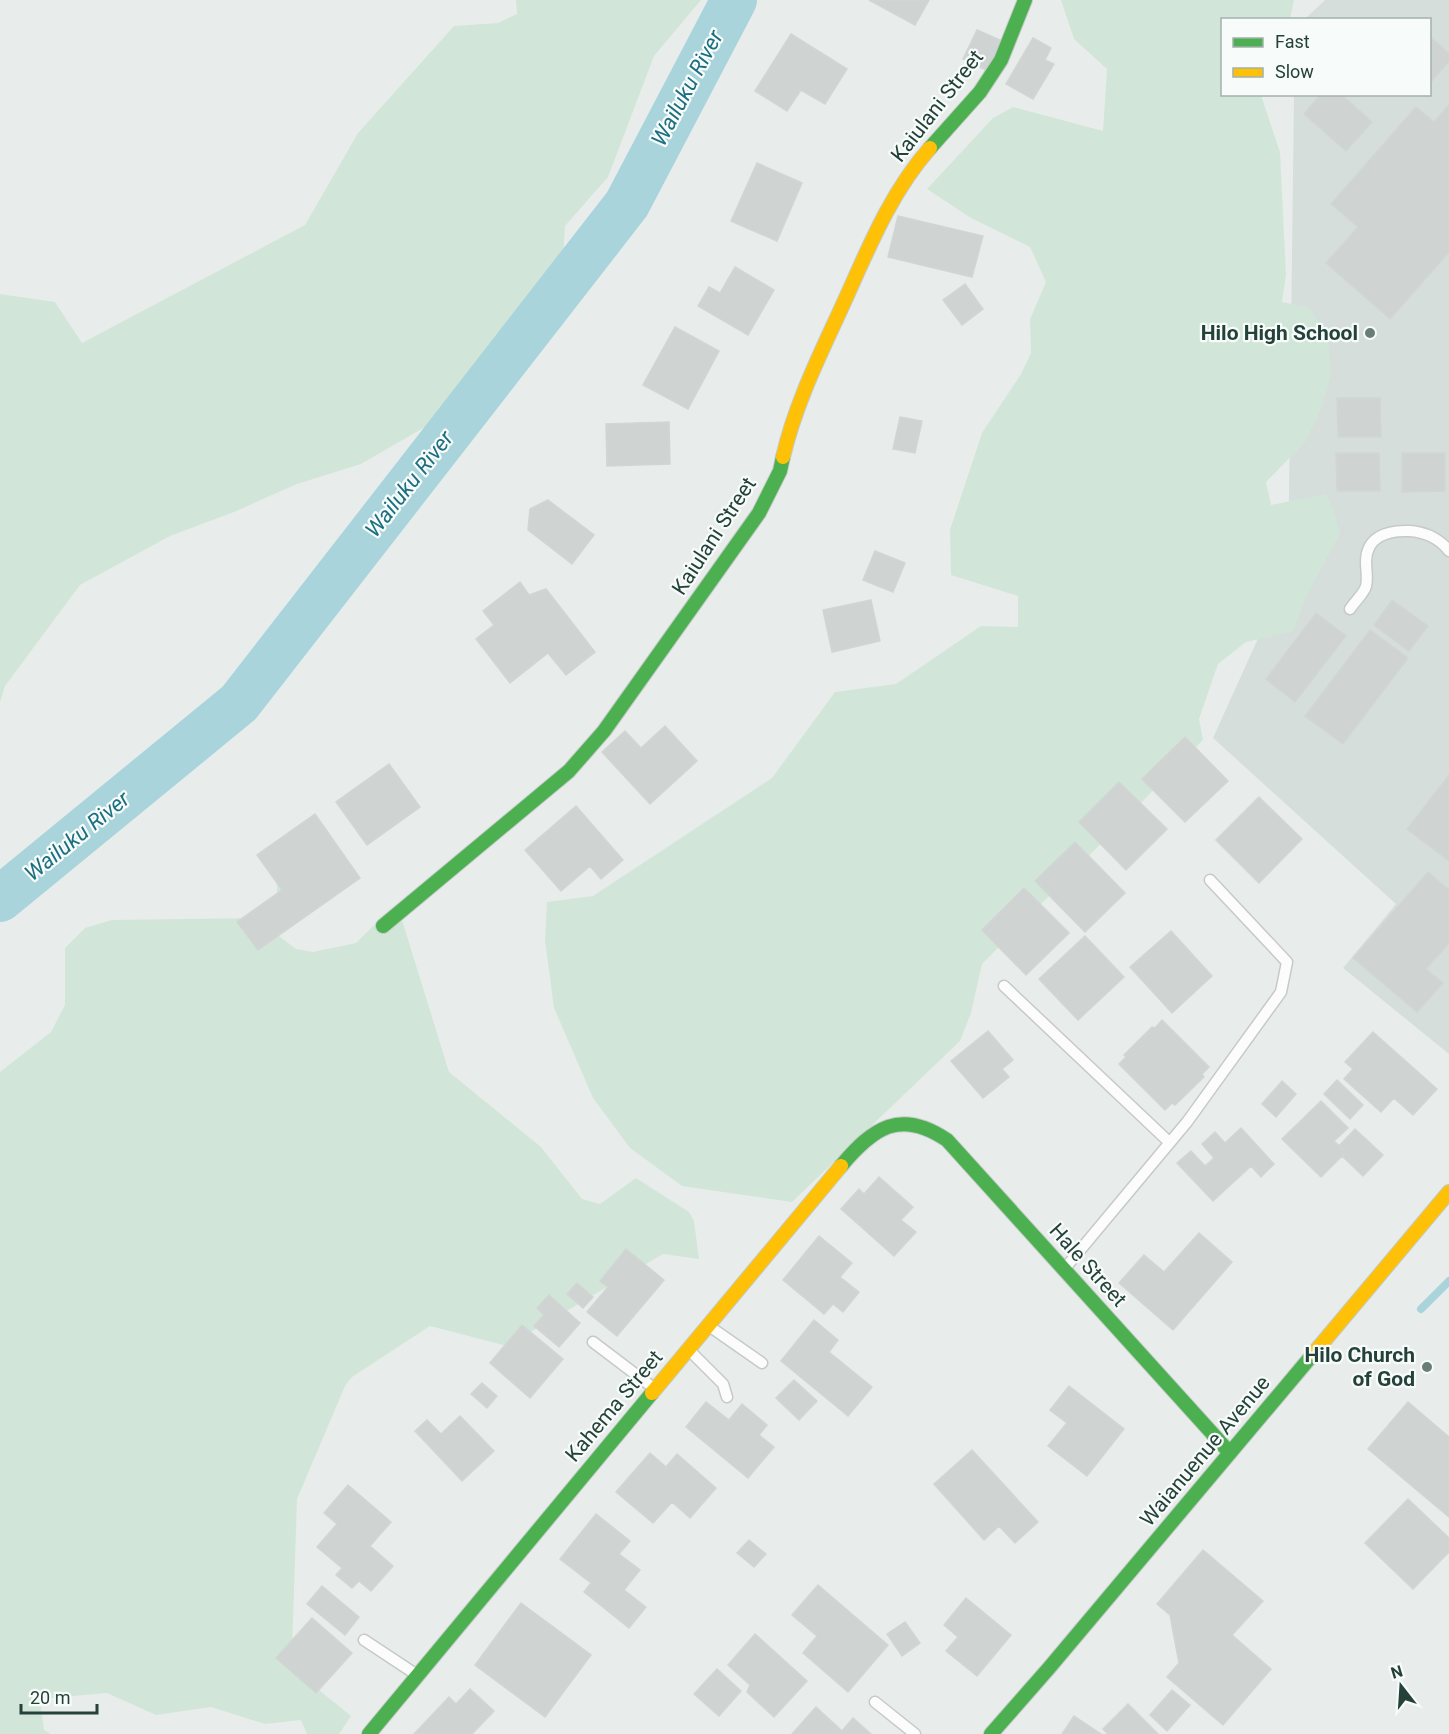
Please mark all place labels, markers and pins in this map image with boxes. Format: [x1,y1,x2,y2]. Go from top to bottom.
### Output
place label: Hilo High School [1201,321,1358,345]
marker: Hilo High School [1363,326,1377,340]
place label: Hilo Church of God [1305,1343,1415,1391]
marker: Hilo Church of God [1420,1360,1434,1374]

